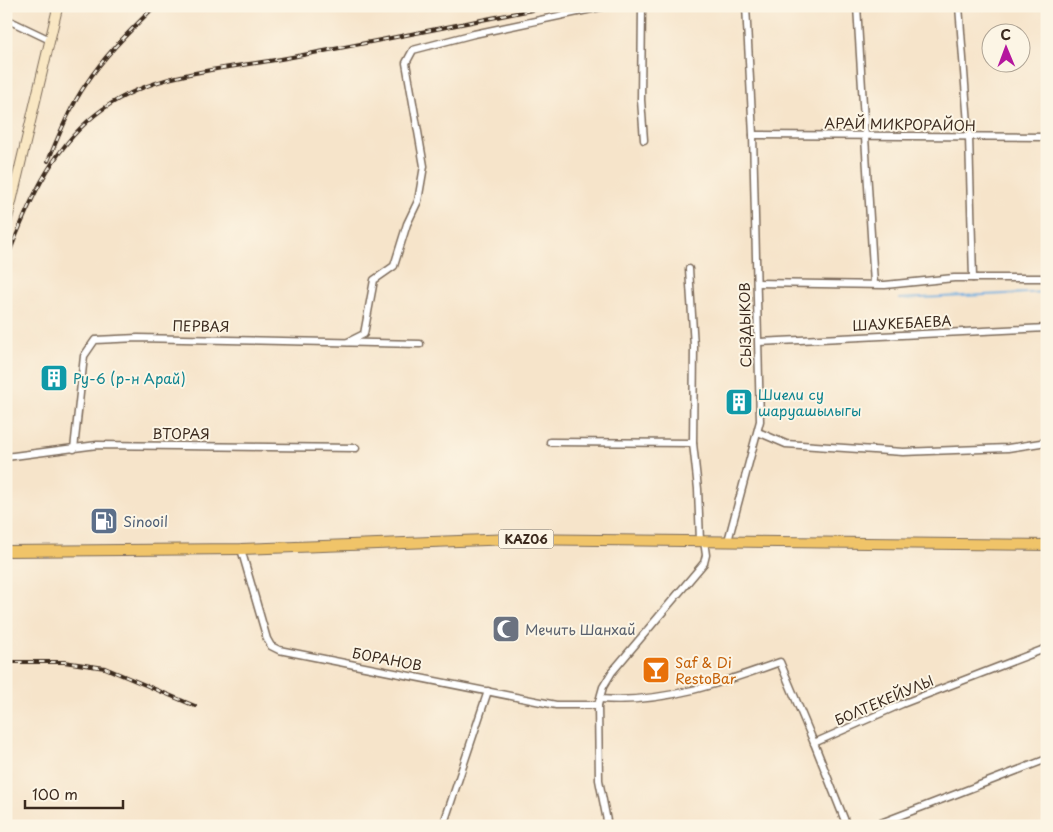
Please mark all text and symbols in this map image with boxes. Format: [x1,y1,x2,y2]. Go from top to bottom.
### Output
north arrow [980,22,1030,72]
text: С [1000,24,1011,45]
street label: АРАЙ МИКРОРАЙОН [824,112,976,136]
street label: СЫЗДЫКОВ [734,282,756,368]
street label: ШАУКЕБАЕВА [852,310,952,336]
street label: ПЕРВАЯ [172,315,230,337]
building icon: Ру-6 (р-н Арай) [39,363,69,393]
place label: Ру-6 (р-н Арай) [73,368,186,389]
place label: Шиели су шаруашылыгы [758,384,861,421]
building icon: Шиели су шаруашылыгы [724,387,754,417]
street label: ВТОРАЯ [152,423,210,444]
fuel station icon: Sinooil [89,506,119,536]
place label: Sinooil [123,511,168,532]
road number: KАZ06 [498,530,554,548]
mosque icon: Мечить Шанхай [491,614,521,644]
place label: Мечить Шанхай [525,619,636,640]
street label: БОРАНОВ [350,642,424,676]
place label: Saf & Di RestoBar [675,652,737,689]
bar icon: Saf & Di RestoBar [641,655,671,685]
street label: БОЛТЕКЕЙУЛЫ [831,670,937,730]
scale bar [25,777,122,809]
text: 100 m [32,782,78,805]

